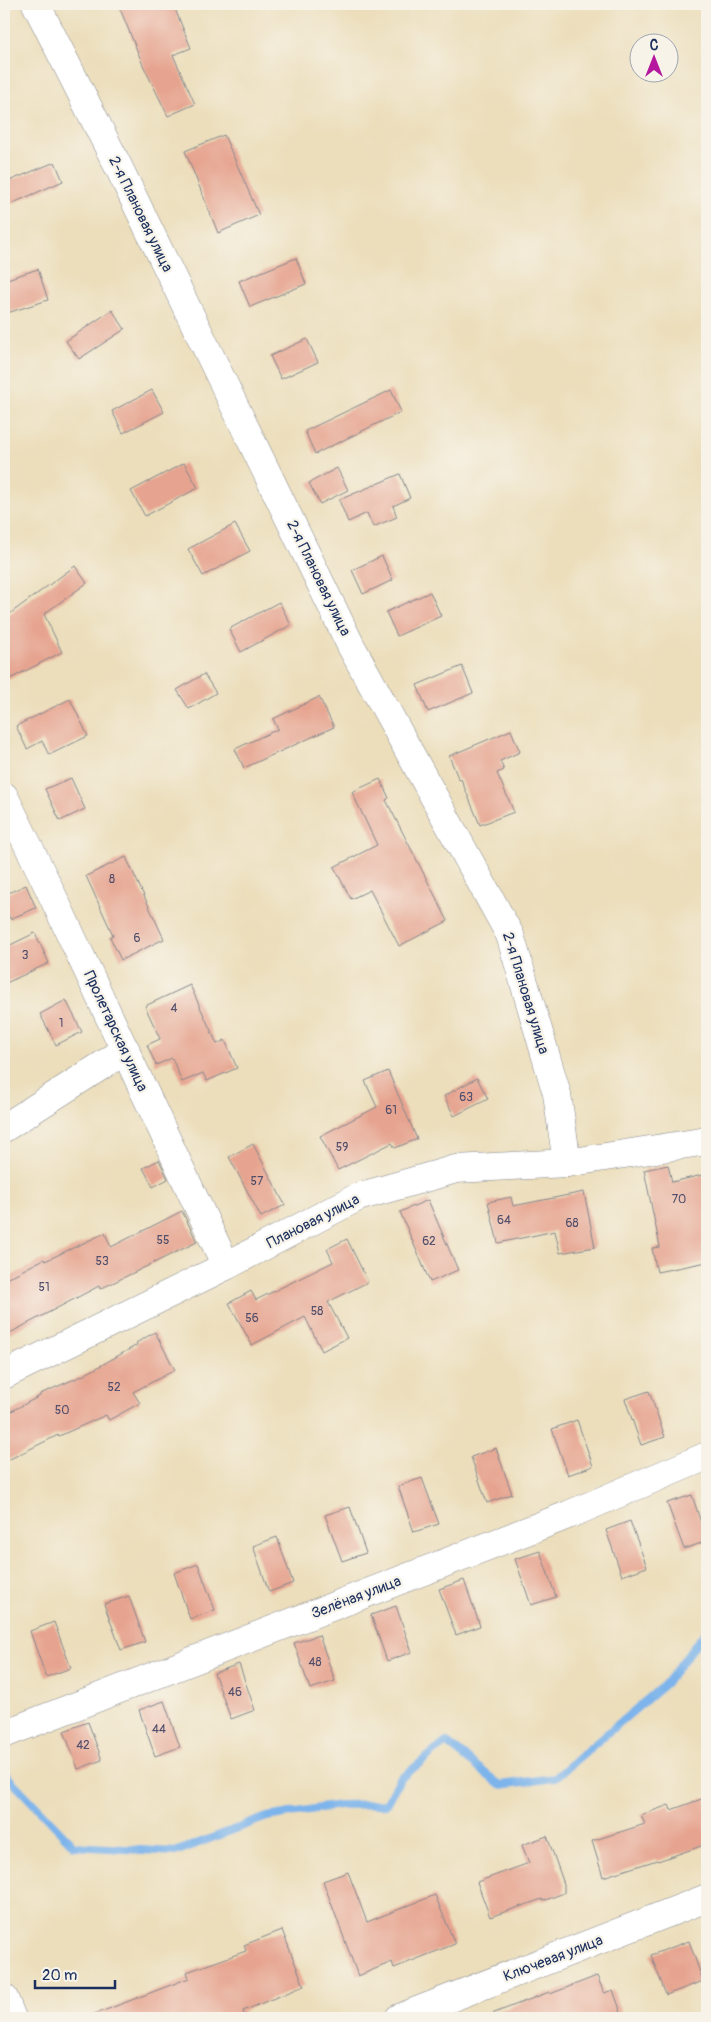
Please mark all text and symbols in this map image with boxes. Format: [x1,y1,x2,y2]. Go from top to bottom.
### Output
north arrow [628,32,678,82]
text: С [650,37,659,54]
street label: 2-я Плановая улица [104,153,177,275]
street label: 2-я Плановая улица [282,517,355,639]
house number: 8 [109,872,115,887]
street label: 2-я Плановая улица [498,930,553,1056]
house number: 6 [134,931,141,946]
house number: 3 [22,948,29,963]
street label: Пролетарская улица [79,968,152,1095]
house number: 4 [171,1001,178,1016]
house number: 1 [59,1016,63,1031]
house number: 63 [459,1090,473,1105]
house number: 61 [385,1103,397,1118]
house number: 59 [336,1140,348,1155]
house number: 57 [251,1174,264,1189]
street label: Плановая улица [264,1190,363,1253]
house number: 70 [672,1192,686,1207]
house number: 64 [497,1213,511,1228]
house number: 68 [565,1216,579,1231]
house number: 55 [156,1233,170,1248]
house number: 62 [422,1234,436,1249]
house number: 53 [95,1254,109,1269]
house number: 51 [38,1280,50,1295]
house number: 58 [311,1304,323,1319]
house number: 56 [245,1311,259,1326]
house number: 52 [107,1380,121,1395]
house number: 50 [55,1403,69,1418]
street label: Зелёная улица [309,1572,404,1623]
house number: 48 [308,1655,322,1670]
house number: 46 [228,1685,242,1700]
house number: 44 [152,1722,166,1737]
house number: 42 [76,1738,90,1753]
street label: Ключевая улица [501,1931,606,1986]
scale bar [35,1957,115,1989]
text: 20 m [42,1966,77,1985]

